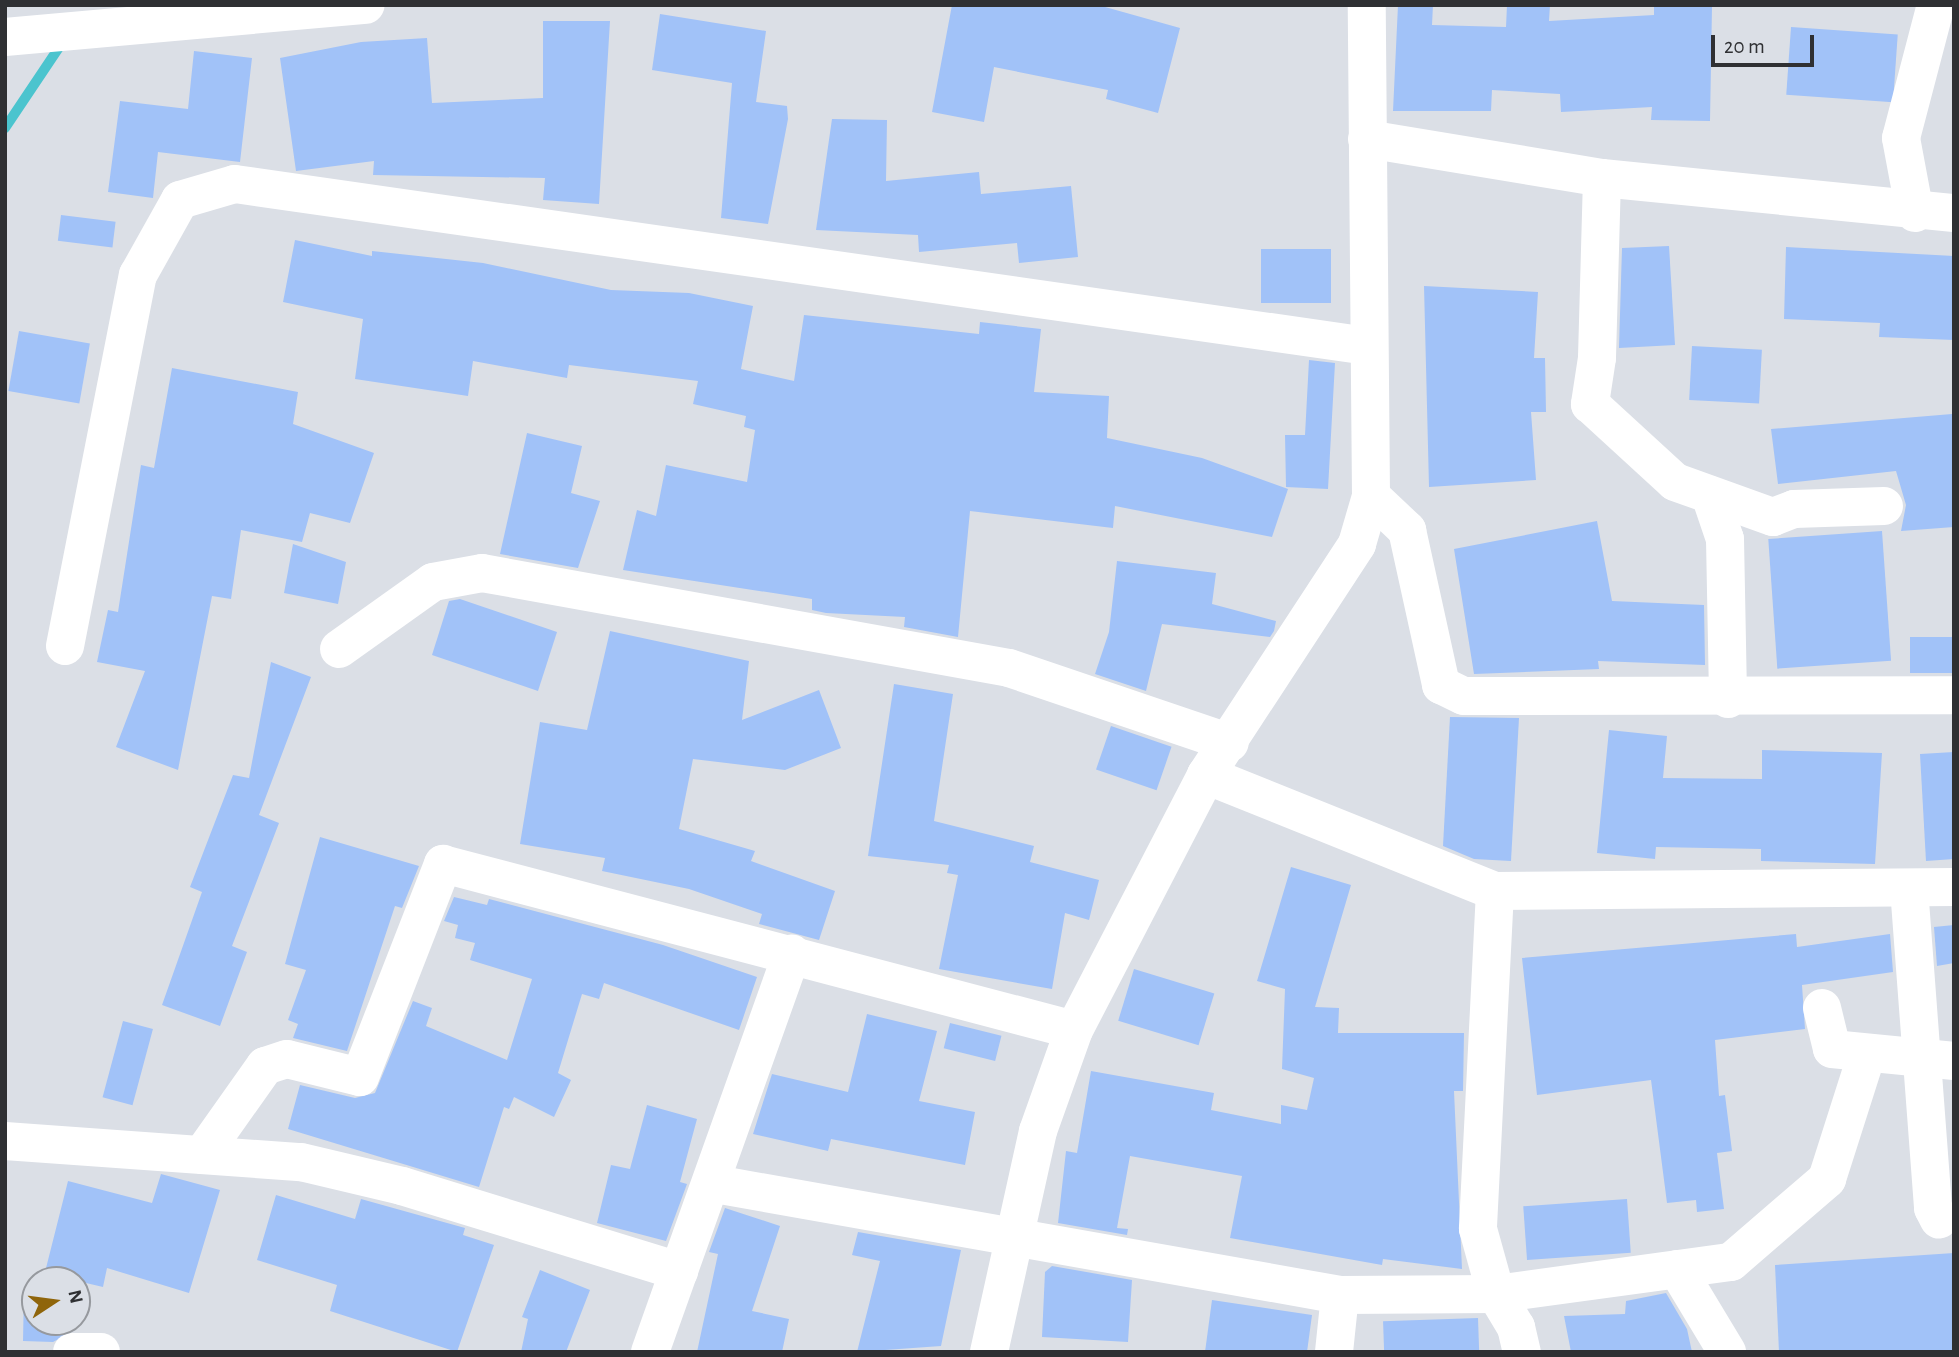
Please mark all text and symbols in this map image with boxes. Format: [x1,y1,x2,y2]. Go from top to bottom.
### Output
scale bar [1714,21,1817,65]
text: 20 m [1724,36,1765,57]
north arrow [21,1266,91,1336]
text: N [64,1288,86,1305]

